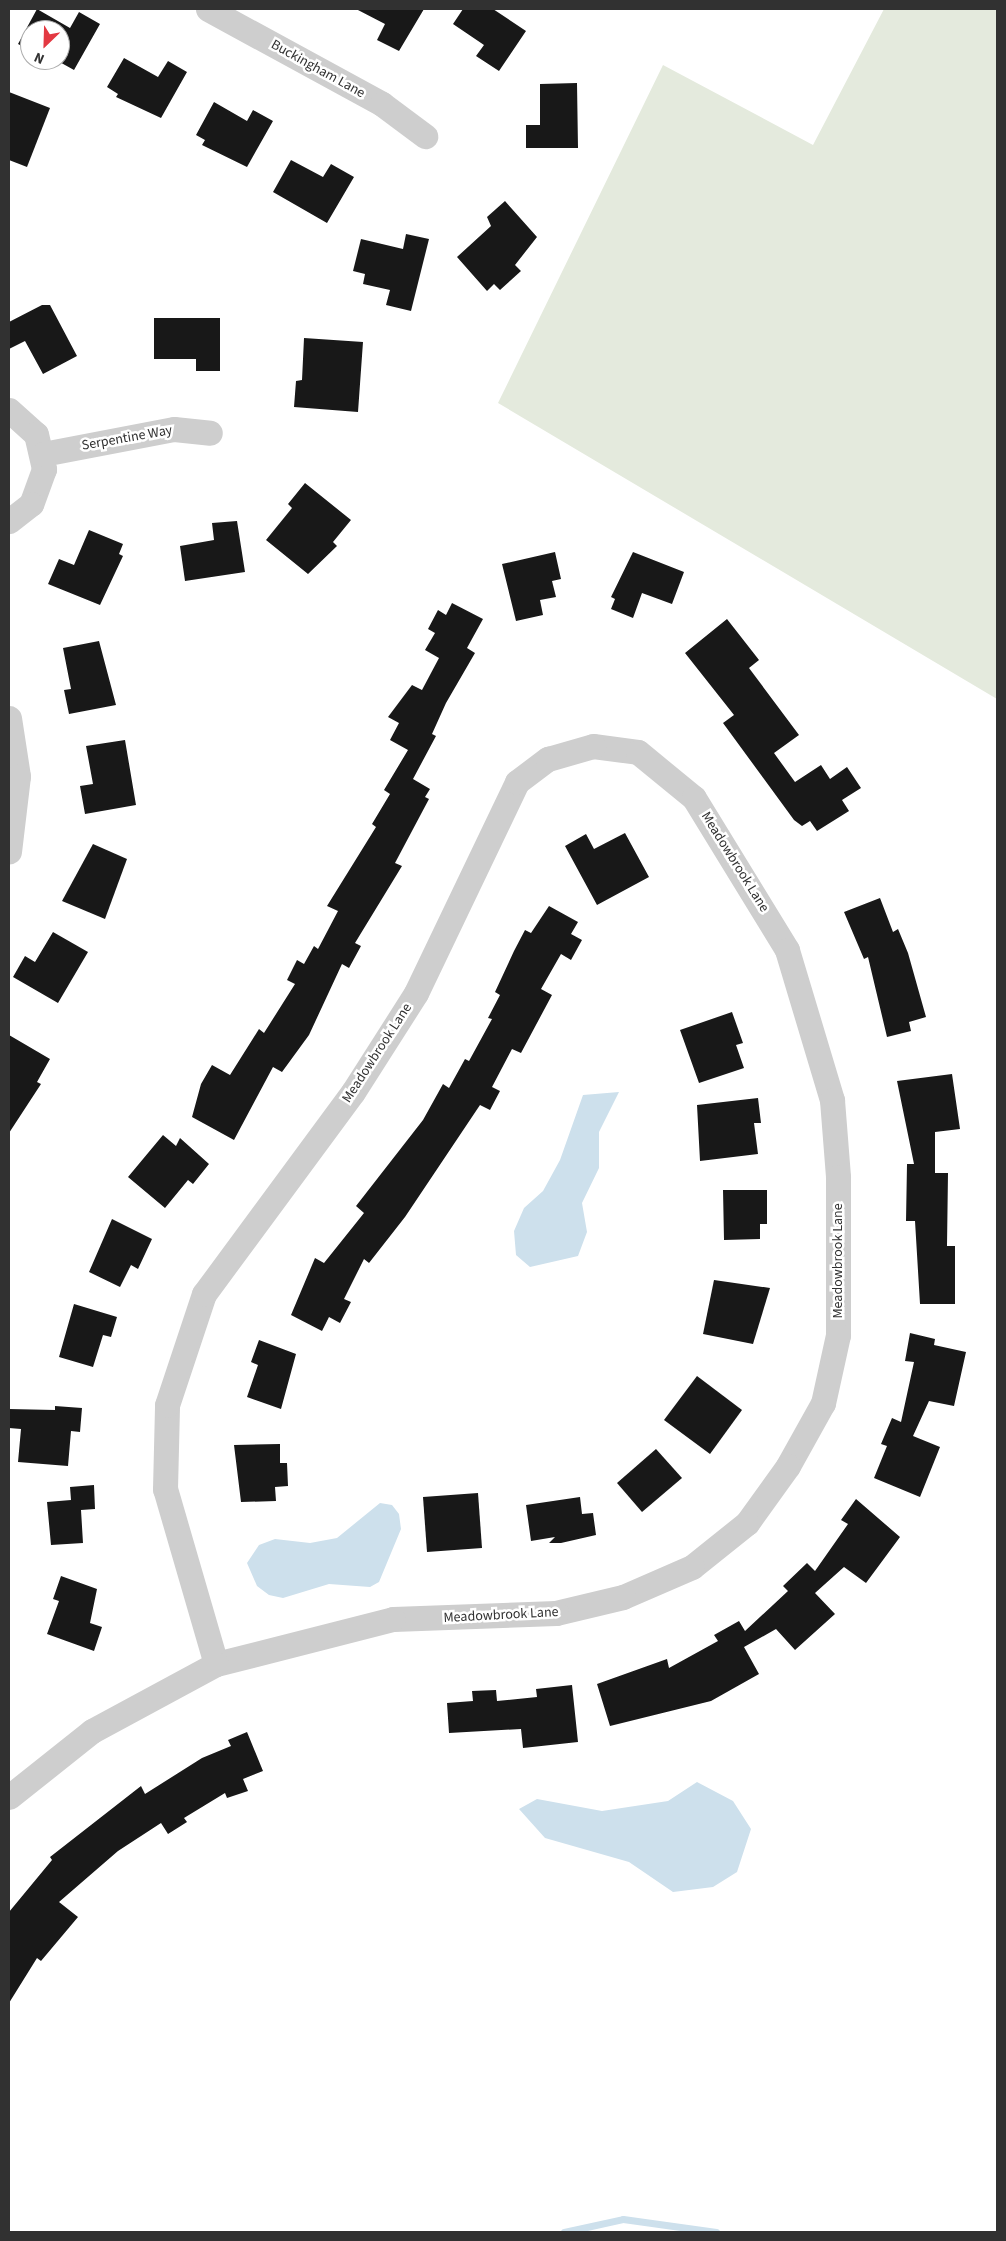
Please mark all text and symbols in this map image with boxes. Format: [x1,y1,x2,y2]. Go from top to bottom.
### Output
north arrow [20,20,70,70]
street label: Buckingham Lane [268,36,368,102]
text: N [31,47,48,69]
street label: Serpentine Way [80,422,174,454]
street label: Meadowbrook Lane [697,809,773,915]
street label: Meadowbrook Lane [339,1000,415,1106]
street label: Meadowbrook Lane [830,1203,846,1319]
street label: Meadowbrook Lane [443,1604,559,1626]

